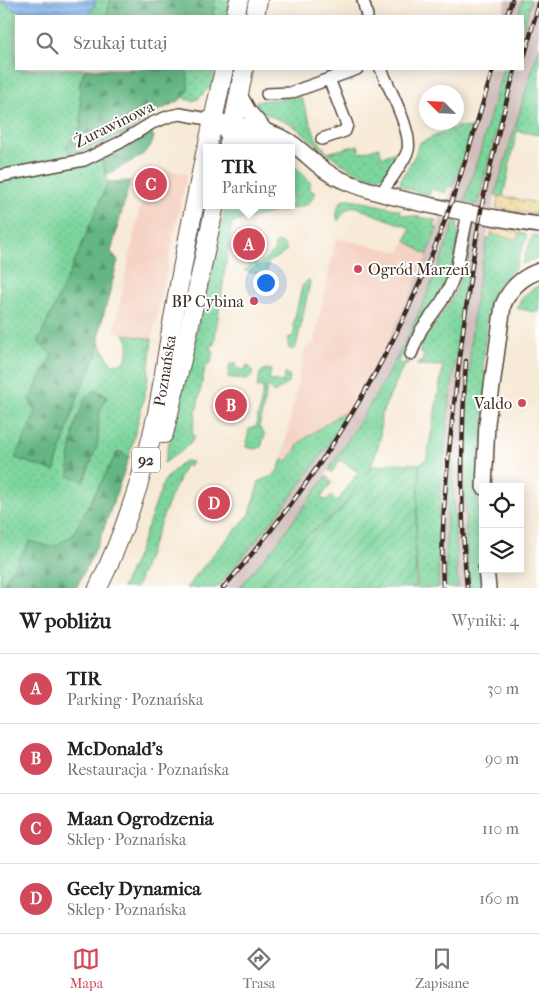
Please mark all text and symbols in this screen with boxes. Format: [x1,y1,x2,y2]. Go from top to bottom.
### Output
search box [15,15,524,70]
icon: search [33,29,61,57]
text: Szukaj tutaj [73,32,167,54]
north arrow [419,85,464,130]
street label: Żurawinowa [71,96,158,151]
popup [203,144,295,209]
text: TIR [222,156,256,178]
pin: C [135,165,167,203]
text: Parking [222,178,276,197]
pin: A [233,225,265,263]
place label: Ogród Marzeń [368,260,470,279]
marker: Ogród Marzeń [352,263,364,275]
your location [253,270,279,296]
place label: BP Cybina [172,292,245,311]
marker: BP Cybina [248,295,260,307]
street label: Poznańska [149,333,180,408]
pin: B [215,386,247,424]
place label: Valdo [473,394,512,413]
marker: Valdo [516,397,528,409]
road number: 92 [132,448,160,472]
map controls [479,483,524,573]
button: locate [479,483,524,528]
pin: D [198,484,230,522]
button: layers [479,528,524,573]
text: W pobliżu [20,609,111,633]
text: Wyniki: 4 [451,611,519,630]
text: TIR [67,668,101,690]
text: A [31,679,41,698]
text: 30 m [487,679,519,698]
text: Parking · Poznańska [67,690,203,709]
text: McDonald's [67,738,163,760]
text: B [31,749,41,768]
text: 90 m [485,749,519,768]
text: Restauracja · Poznańska [67,760,229,779]
text: Maan Ogrodzenia [67,808,214,830]
text: C [31,819,41,838]
text: 110 m [482,819,519,838]
text: Sklep · Poznańska [67,830,186,849]
text: Geely Dynamica [67,878,201,900]
text: D [30,889,42,908]
text: 160 m [479,889,519,908]
text: Sklep · Poznańska [67,900,186,919]
tab: Mapa [70,945,103,992]
tab: Trasa [243,945,275,992]
tab: Zapisane [415,945,469,992]

